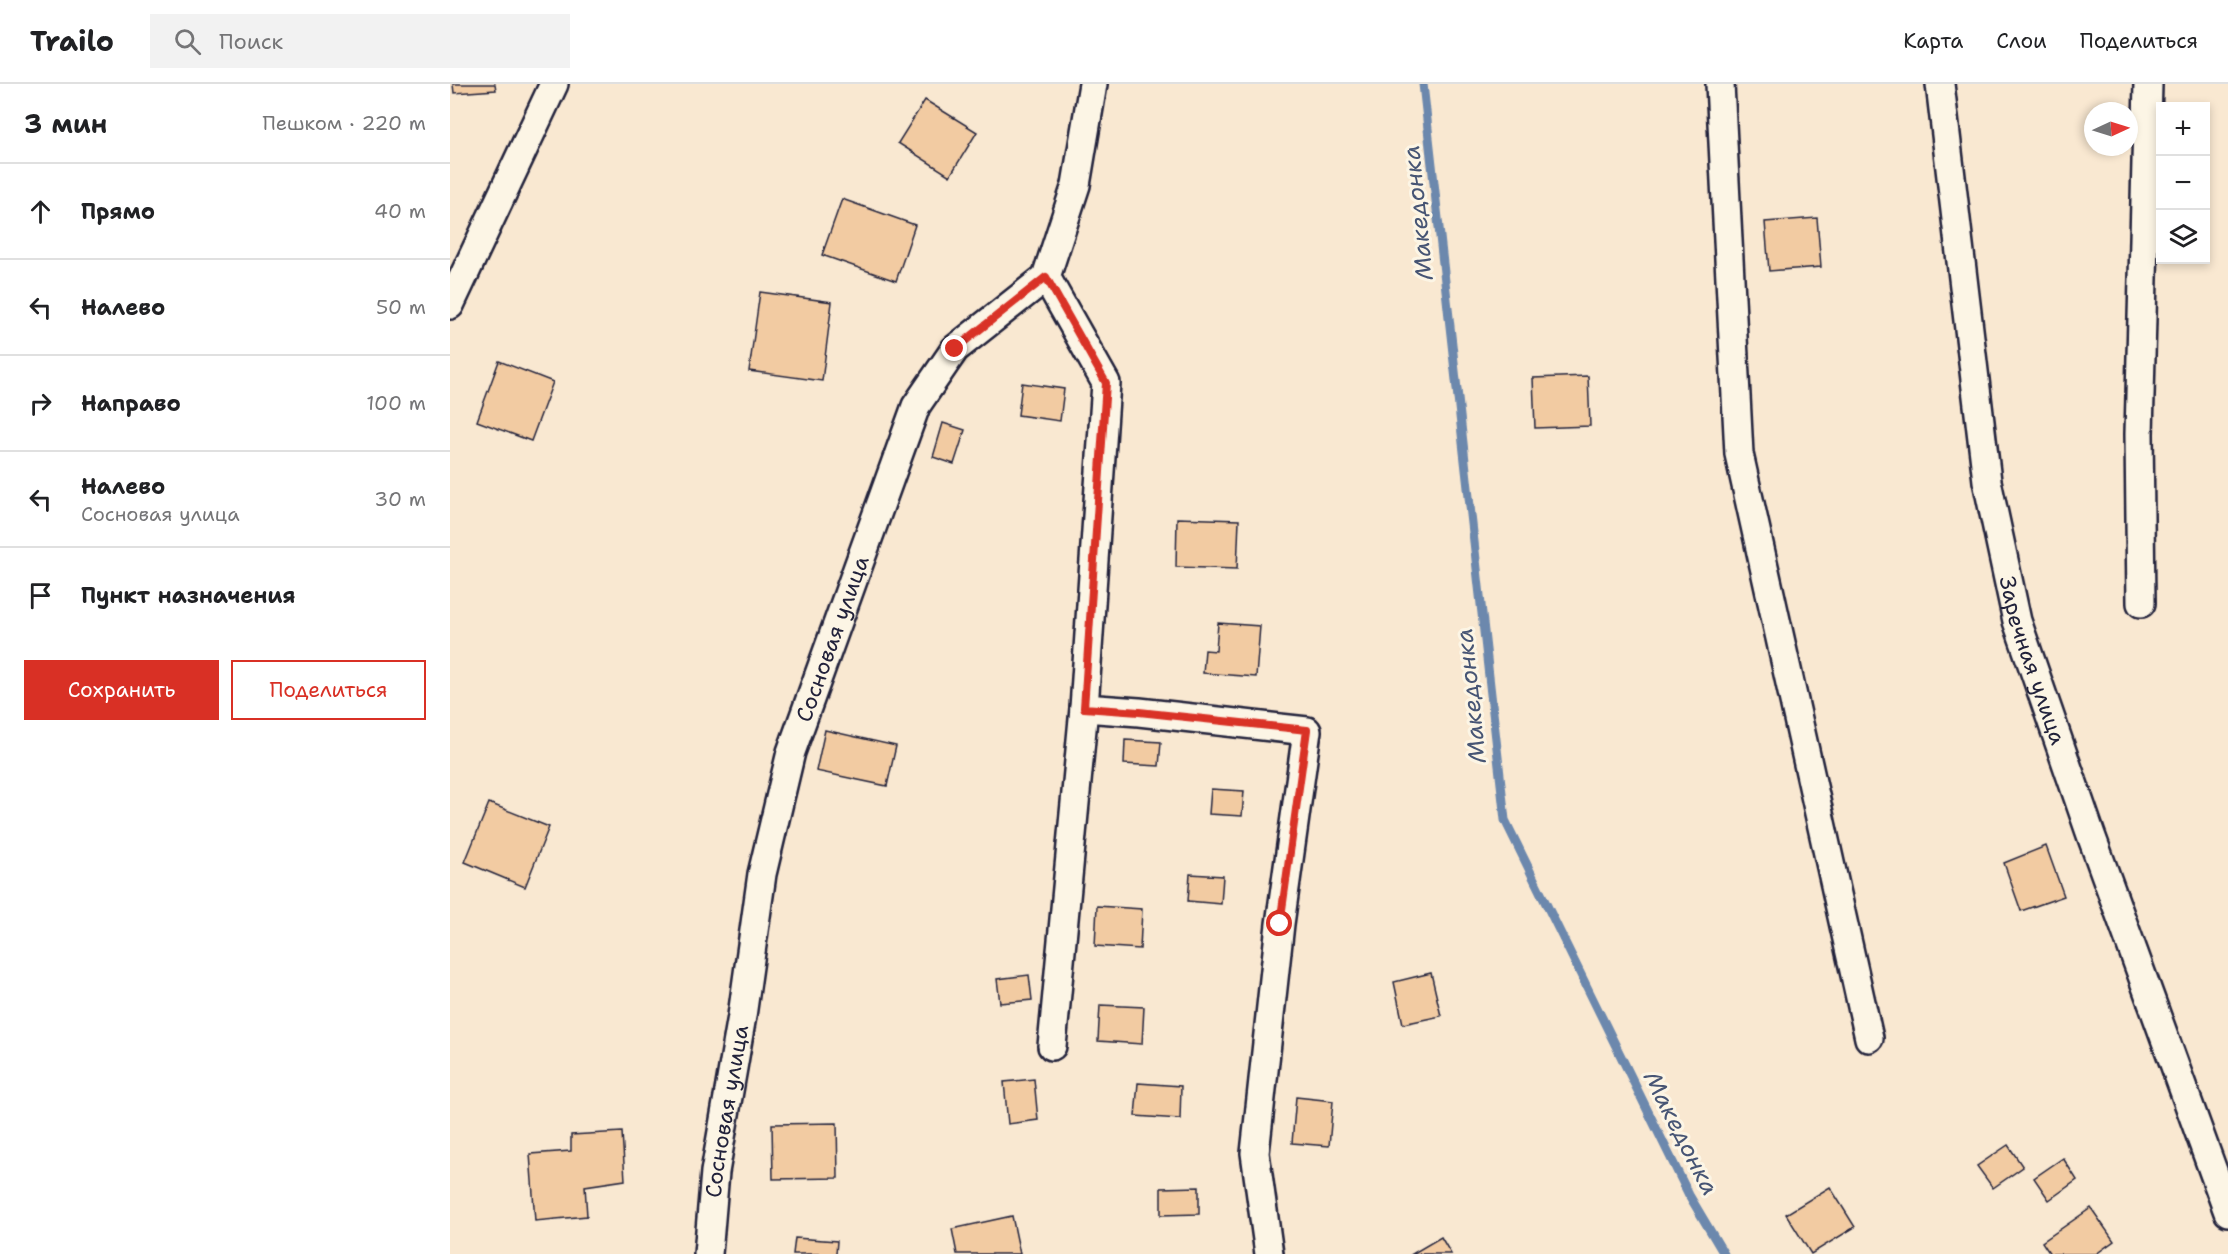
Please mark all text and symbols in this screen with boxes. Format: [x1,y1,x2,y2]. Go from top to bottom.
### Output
search box [150,14,570,68]
text: Trailo [30,22,114,60]
icon: search [171,25,204,58]
text: Поиск [219,27,283,56]
text: Карта [1903,27,1963,55]
text: Слои [1996,27,2047,55]
text: Поделиться [2080,27,2198,55]
north arrow [2084,102,2138,156]
map controls [2156,102,2210,264]
button: + [2156,102,2210,156]
text: 3 мин [24,106,107,141]
text: Пешком · 220 m [263,110,426,136]
water label: Македонка [1395,144,1441,282]
button: − [2156,156,2210,210]
icon: ahead [24,195,57,228]
text: Прямо [81,197,155,226]
text: 40 m [374,198,426,224]
button: layers [2156,210,2210,264]
icon: left [24,291,57,324]
text: Налево [81,293,165,322]
text: 50 m [376,294,426,320]
route end [941,335,967,361]
icon: right [24,387,57,420]
text: Направо [81,389,181,418]
text: 100 m [366,390,426,416]
text: Налево [81,472,165,501]
icon: left [24,483,57,516]
text: 30 m [374,486,426,512]
text: Сосновая улица [81,501,240,527]
street label: Сосновая улица [789,551,875,726]
street label: Заречная улица [1993,573,2073,749]
icon: arrive [24,579,57,612]
text: Пункт назначения [81,581,295,610]
water label: Македонка [1448,627,1494,765]
button: Сохранить [24,660,219,720]
button: Поделиться [231,660,426,720]
route start [1266,910,1292,936]
street label: Сосновая улица [698,1022,755,1199]
water label: Македонка [1636,1065,1726,1201]

